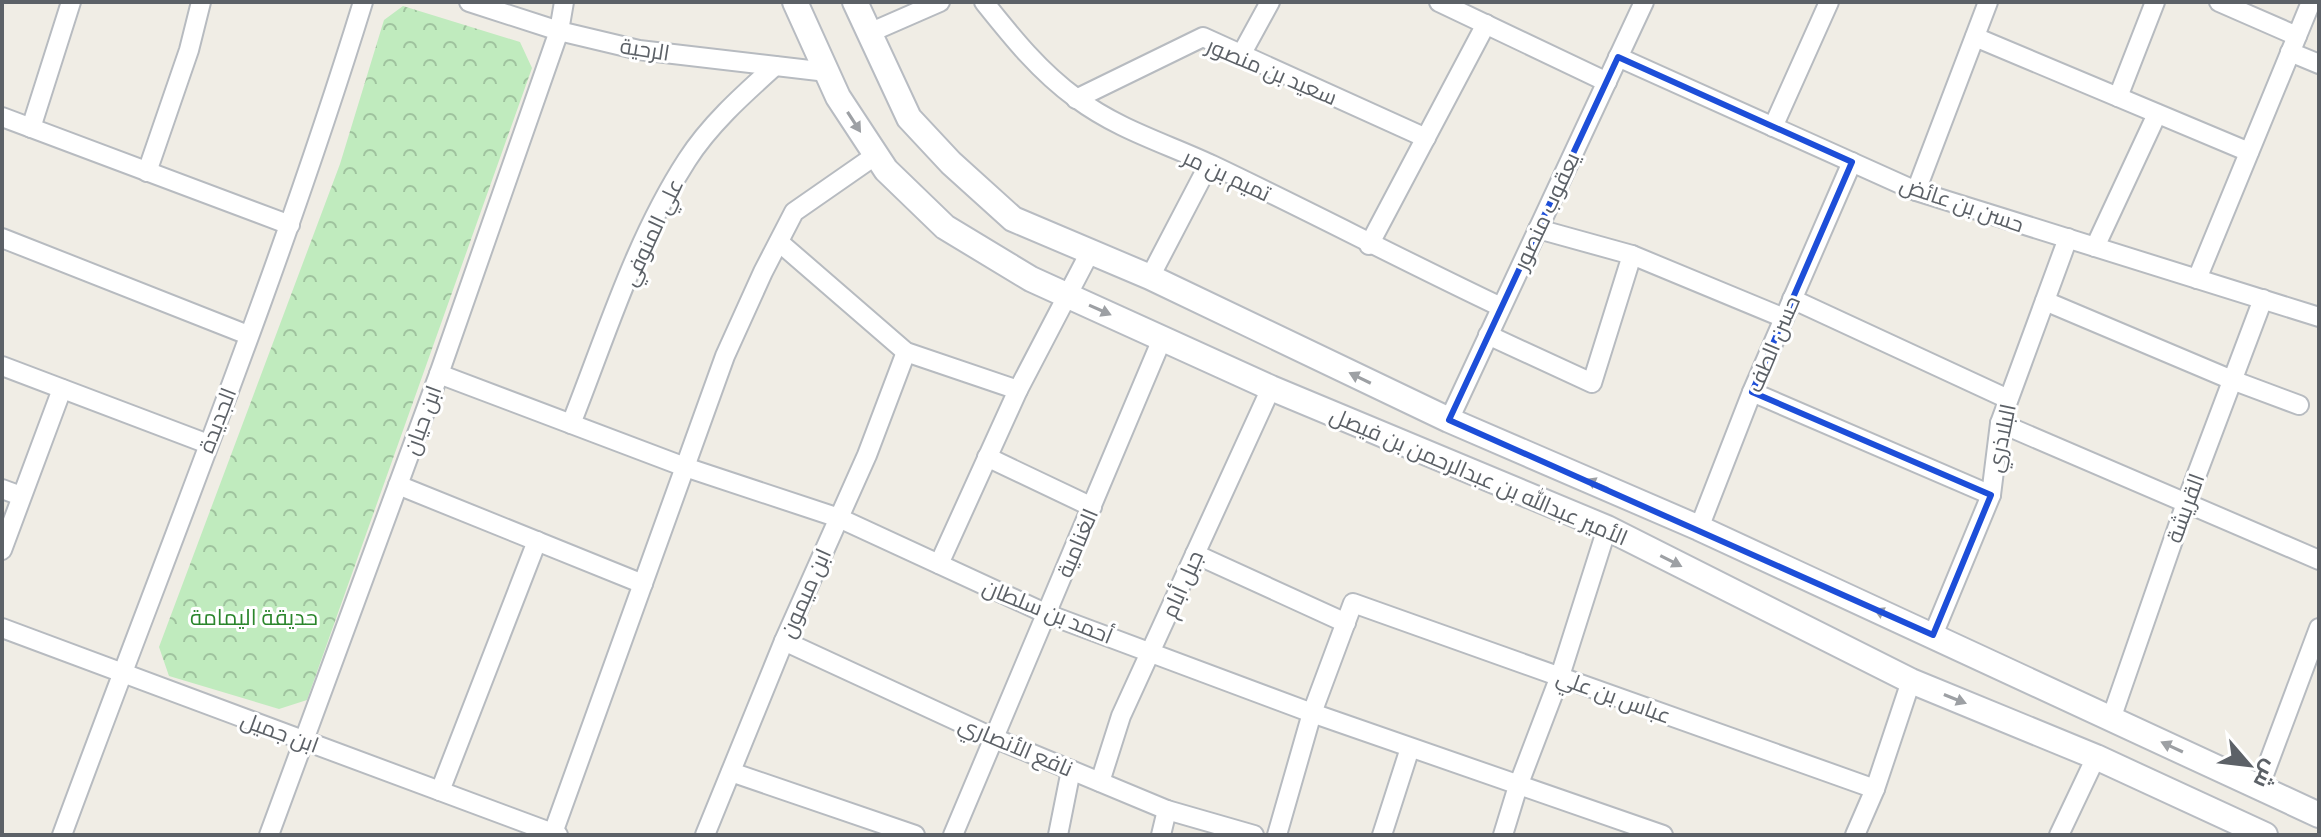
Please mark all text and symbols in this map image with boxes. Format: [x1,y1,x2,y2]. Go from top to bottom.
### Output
street label: سعيد بن منصور [1199,27,1343,114]
street label: الرحية [618,28,672,70]
one-way arrow [847,111,862,132]
street label: تميم بن مر [1176,139,1277,210]
street label: يعقوب منصور [1503,146,1588,277]
street label: حسن بن عائض [1895,167,2029,241]
street label: علي المنوفي [612,173,692,291]
street label: حسن الطف [1737,290,1809,398]
one-way arrow [1088,304,1112,317]
one-way arrow [1348,371,1372,385]
street label: ابن حيان [394,380,450,460]
street label: الجديدة [189,382,245,458]
street label: الأمير عبدالله بن عبدالرحمن بن فيصل [1325,398,1633,554]
street label: البلاذري [1977,401,2025,475]
street label: القريشة [2157,468,2213,548]
one-way arrow [1585,478,1609,491]
street label: الغنامية [1047,503,1107,583]
street label: ابن ميمون [770,543,840,643]
street label: جبل أبام [1152,545,1212,623]
one-way arrow [1660,554,1683,567]
street label: أحمد بن سلطان [978,569,1119,653]
park label: حديقة اليمامة [190,600,318,634]
one-way arrow [1874,607,1897,621]
street label: عباس بن علي [1552,660,1676,732]
one-way arrow [1943,693,1967,706]
street label: ابن جميل [236,702,324,762]
street label: نافع الأنصاري [954,707,1078,785]
north arrow [2209,725,2289,805]
one-way arrow [2160,741,2183,754]
text: ش [2245,754,2288,795]

